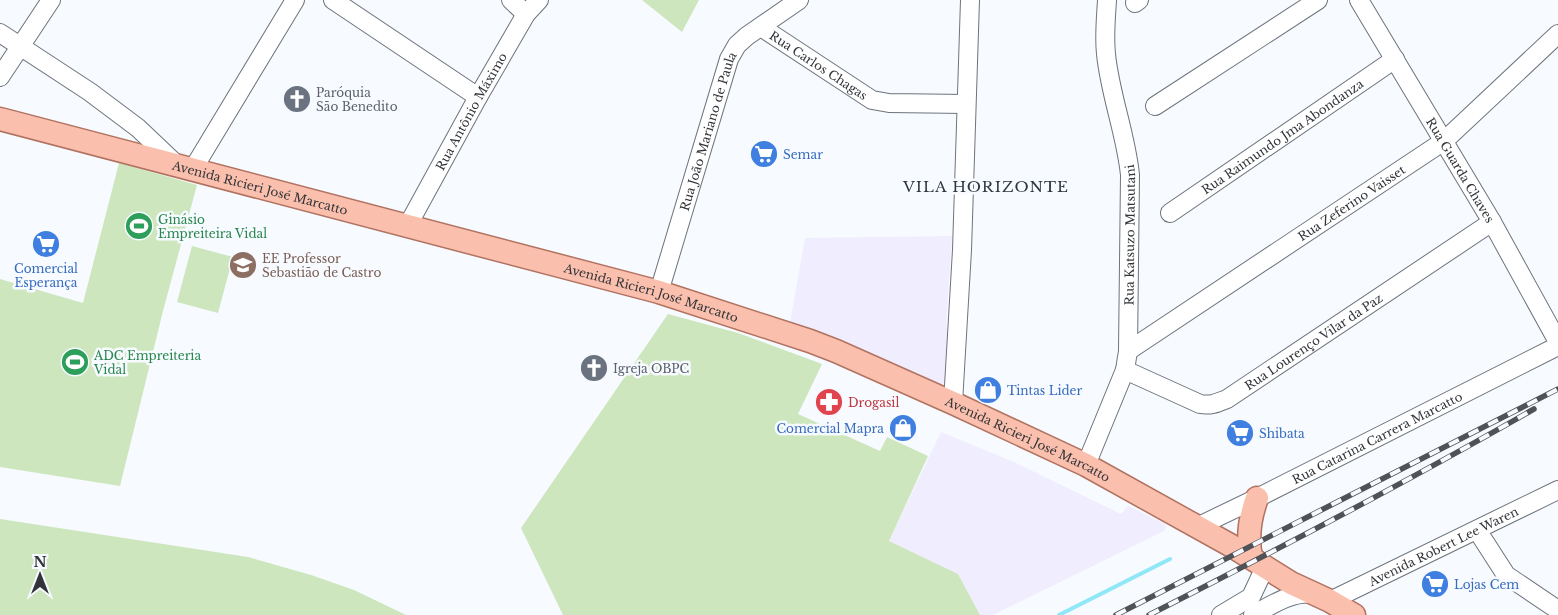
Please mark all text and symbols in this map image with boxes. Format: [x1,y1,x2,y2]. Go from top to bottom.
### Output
street label: Rua Carlos Chagas [767,27,870,103]
street label: Rua João Mariano de Paula [676,49,739,212]
street label: Rua Antônio Máximo [432,50,510,173]
street label: Rua Raimundo Jma Abondanza [1198,75,1366,197]
church icon: Paróquia São Benedito [282,84,312,114]
place label: Paróquia São Benedito [316,85,398,114]
street label: Rua Guarda Chaves [1423,114,1498,225]
supermarket icon: Semar [749,139,779,169]
place label: Semar [783,147,823,162]
street label: Avenida Ricieri José Marcatto [170,157,350,218]
street label: Rua Zeferino Vaisset [1295,161,1408,244]
street label: Rua Katsuzo Matsutani [1121,164,1138,305]
district label: VILA HORIZONTE [902,177,1069,196]
sports icon: Ginásio Empreiteira Vidal [124,211,154,241]
place label: Ginásio Empreiteira Vidal [158,212,267,241]
supermarket icon: Comercial Esperança [31,229,61,259]
school or university icon: EE Professor Sebastião de Castro [228,250,258,280]
place label: EE Professor Sebastião de Castro [262,251,381,280]
street label: Avenida Ricieri José Marcatto [562,260,740,325]
place label: Comercial Esperança [14,261,78,290]
street label: Rua Lourenço Vilar da Paz [1242,290,1385,393]
sports icon: ADC Empreiteria Vidal [60,347,90,377]
place label: ADC Empreiteria Vidal [93,348,201,377]
church icon: Igreja OBPC [579,353,609,383]
place label: Igreja OBPC [613,361,689,376]
shop icon: Tintas Lider [973,375,1003,405]
place label: Tintas Lider [1007,383,1082,398]
pharmacy icon: Drogasil [814,387,844,417]
street label: Rua Catarina Carrera Marcatto [1289,388,1465,487]
street label: Avenida Ricieri José Marcatto [942,393,1113,485]
place label: Drogasil [848,395,899,410]
shop icon: Comercial Mapra [888,413,918,443]
supermarket icon: Shibata [1225,418,1255,448]
place label: Comercial Mapra [776,421,884,436]
place label: Shibata [1259,426,1305,441]
street label: Avenida Robert Lee Waren [1365,503,1521,589]
north arrow [15,550,65,600]
text: N [33,553,47,571]
supermarket icon: Lojas Cem [1420,569,1450,599]
place label: Lojas Cem [1454,577,1519,592]

